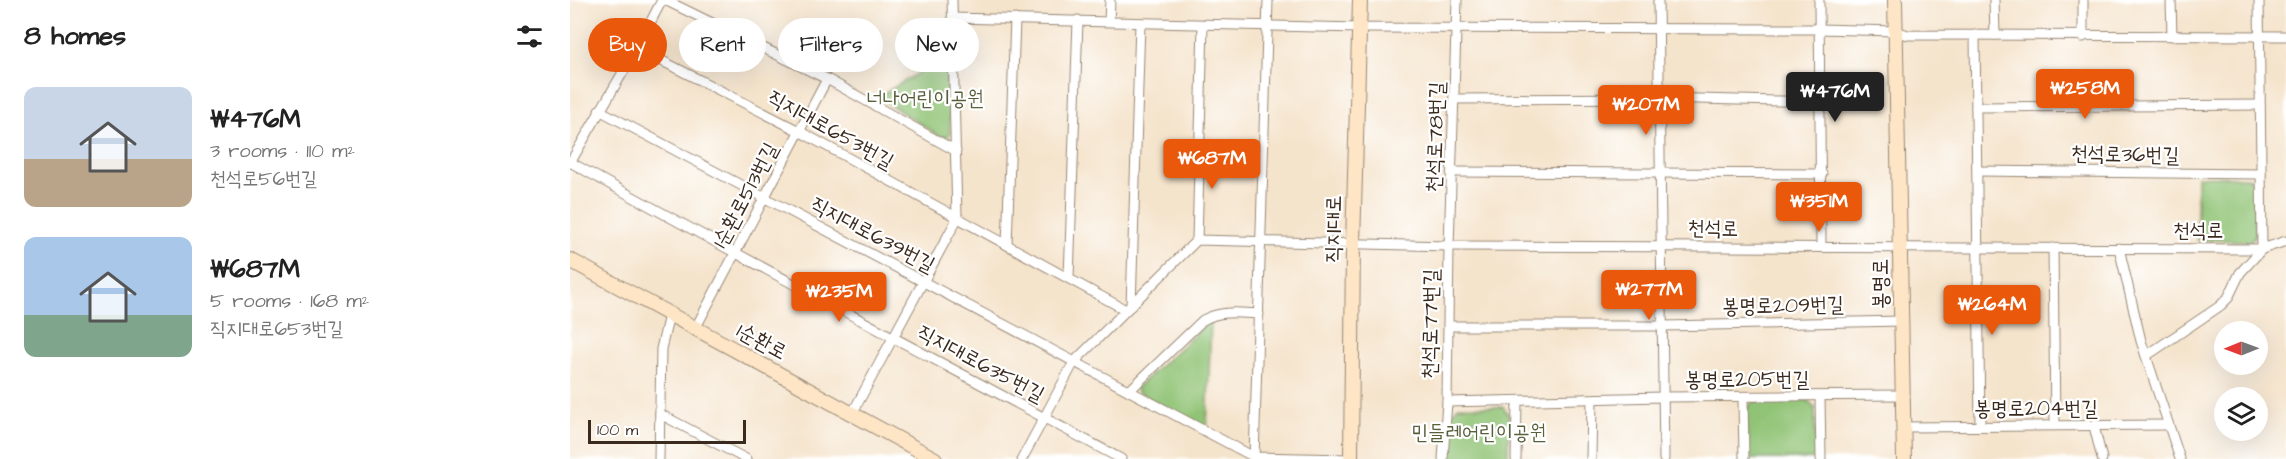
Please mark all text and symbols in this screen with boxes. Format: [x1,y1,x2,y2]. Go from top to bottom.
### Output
text: 8 homes [24,18,126,54]
chip: Buy [588,18,667,72]
chip: Rent [679,18,766,72]
chip: Filters [778,18,883,72]
chip: New [895,18,979,72]
icon: filters [513,20,546,53]
pin: ₩258M [2043,69,2127,120]
pin: ₩476M [1793,72,1877,123]
text: ₩258M [2050,74,2120,102]
text: ₩476M [1800,77,1870,105]
street label: 천석로78번길 [1419,81,1452,193]
street label: 직지대로653번길 [762,83,899,176]
park label: 너나어린이공원 [866,84,984,113]
pin: ₩207M [1604,85,1688,136]
text: ₩207M [1612,90,1680,118]
text: ₩476M [210,101,301,137]
icon: home [72,111,144,183]
text: 3 rooms · 110 m² [210,137,355,165]
street label: 1순환로513번길 [706,137,785,253]
pin: ₩687M [1170,139,1254,190]
street label: 천석로36번길 [2071,139,2180,170]
text: ₩687M [1177,144,1247,172]
text: 천석로56번길 [210,165,317,193]
pin: ₩351M [1777,182,1861,233]
text: ₩351M [1790,187,1848,215]
street label: 직지대로639번길 [805,189,940,279]
street label: 직지대로 [1318,195,1349,263]
street label: 천석로 [1687,214,1739,243]
street label: 천석로 [2173,216,2223,245]
text: ₩687M [210,251,300,287]
street label: 봉명로 [1866,259,1895,309]
icon: home [72,261,144,333]
street label: 천석로77번길 [1415,269,1446,379]
pin: ₩277M [1607,270,1691,321]
pin: ₩235M [797,272,881,323]
text: ₩277M [1615,275,1683,303]
text: ₩235M [805,277,873,305]
pin: ₩264M [1950,285,2034,336]
text: 5 rooms · 168 m² [210,287,369,315]
street label: 봉명로209번길 [1722,290,1844,321]
text: ₩264M [1957,290,2027,318]
text: 직지대로653번길 [210,315,343,343]
street label: 1순환로 [731,316,792,367]
street label: 직지대로635번길 [912,318,1050,409]
north arrow [2214,321,2268,375]
map controls [2214,321,2268,441]
street label: 봉명로205번길 [1685,365,1809,394]
button: layers [2214,387,2268,441]
street label: 봉명로204번길 [1974,394,2098,423]
scale bar [588,417,746,444]
park label: 민들레어린이공원 [1411,418,1547,447]
text: 100 m [597,419,638,441]

